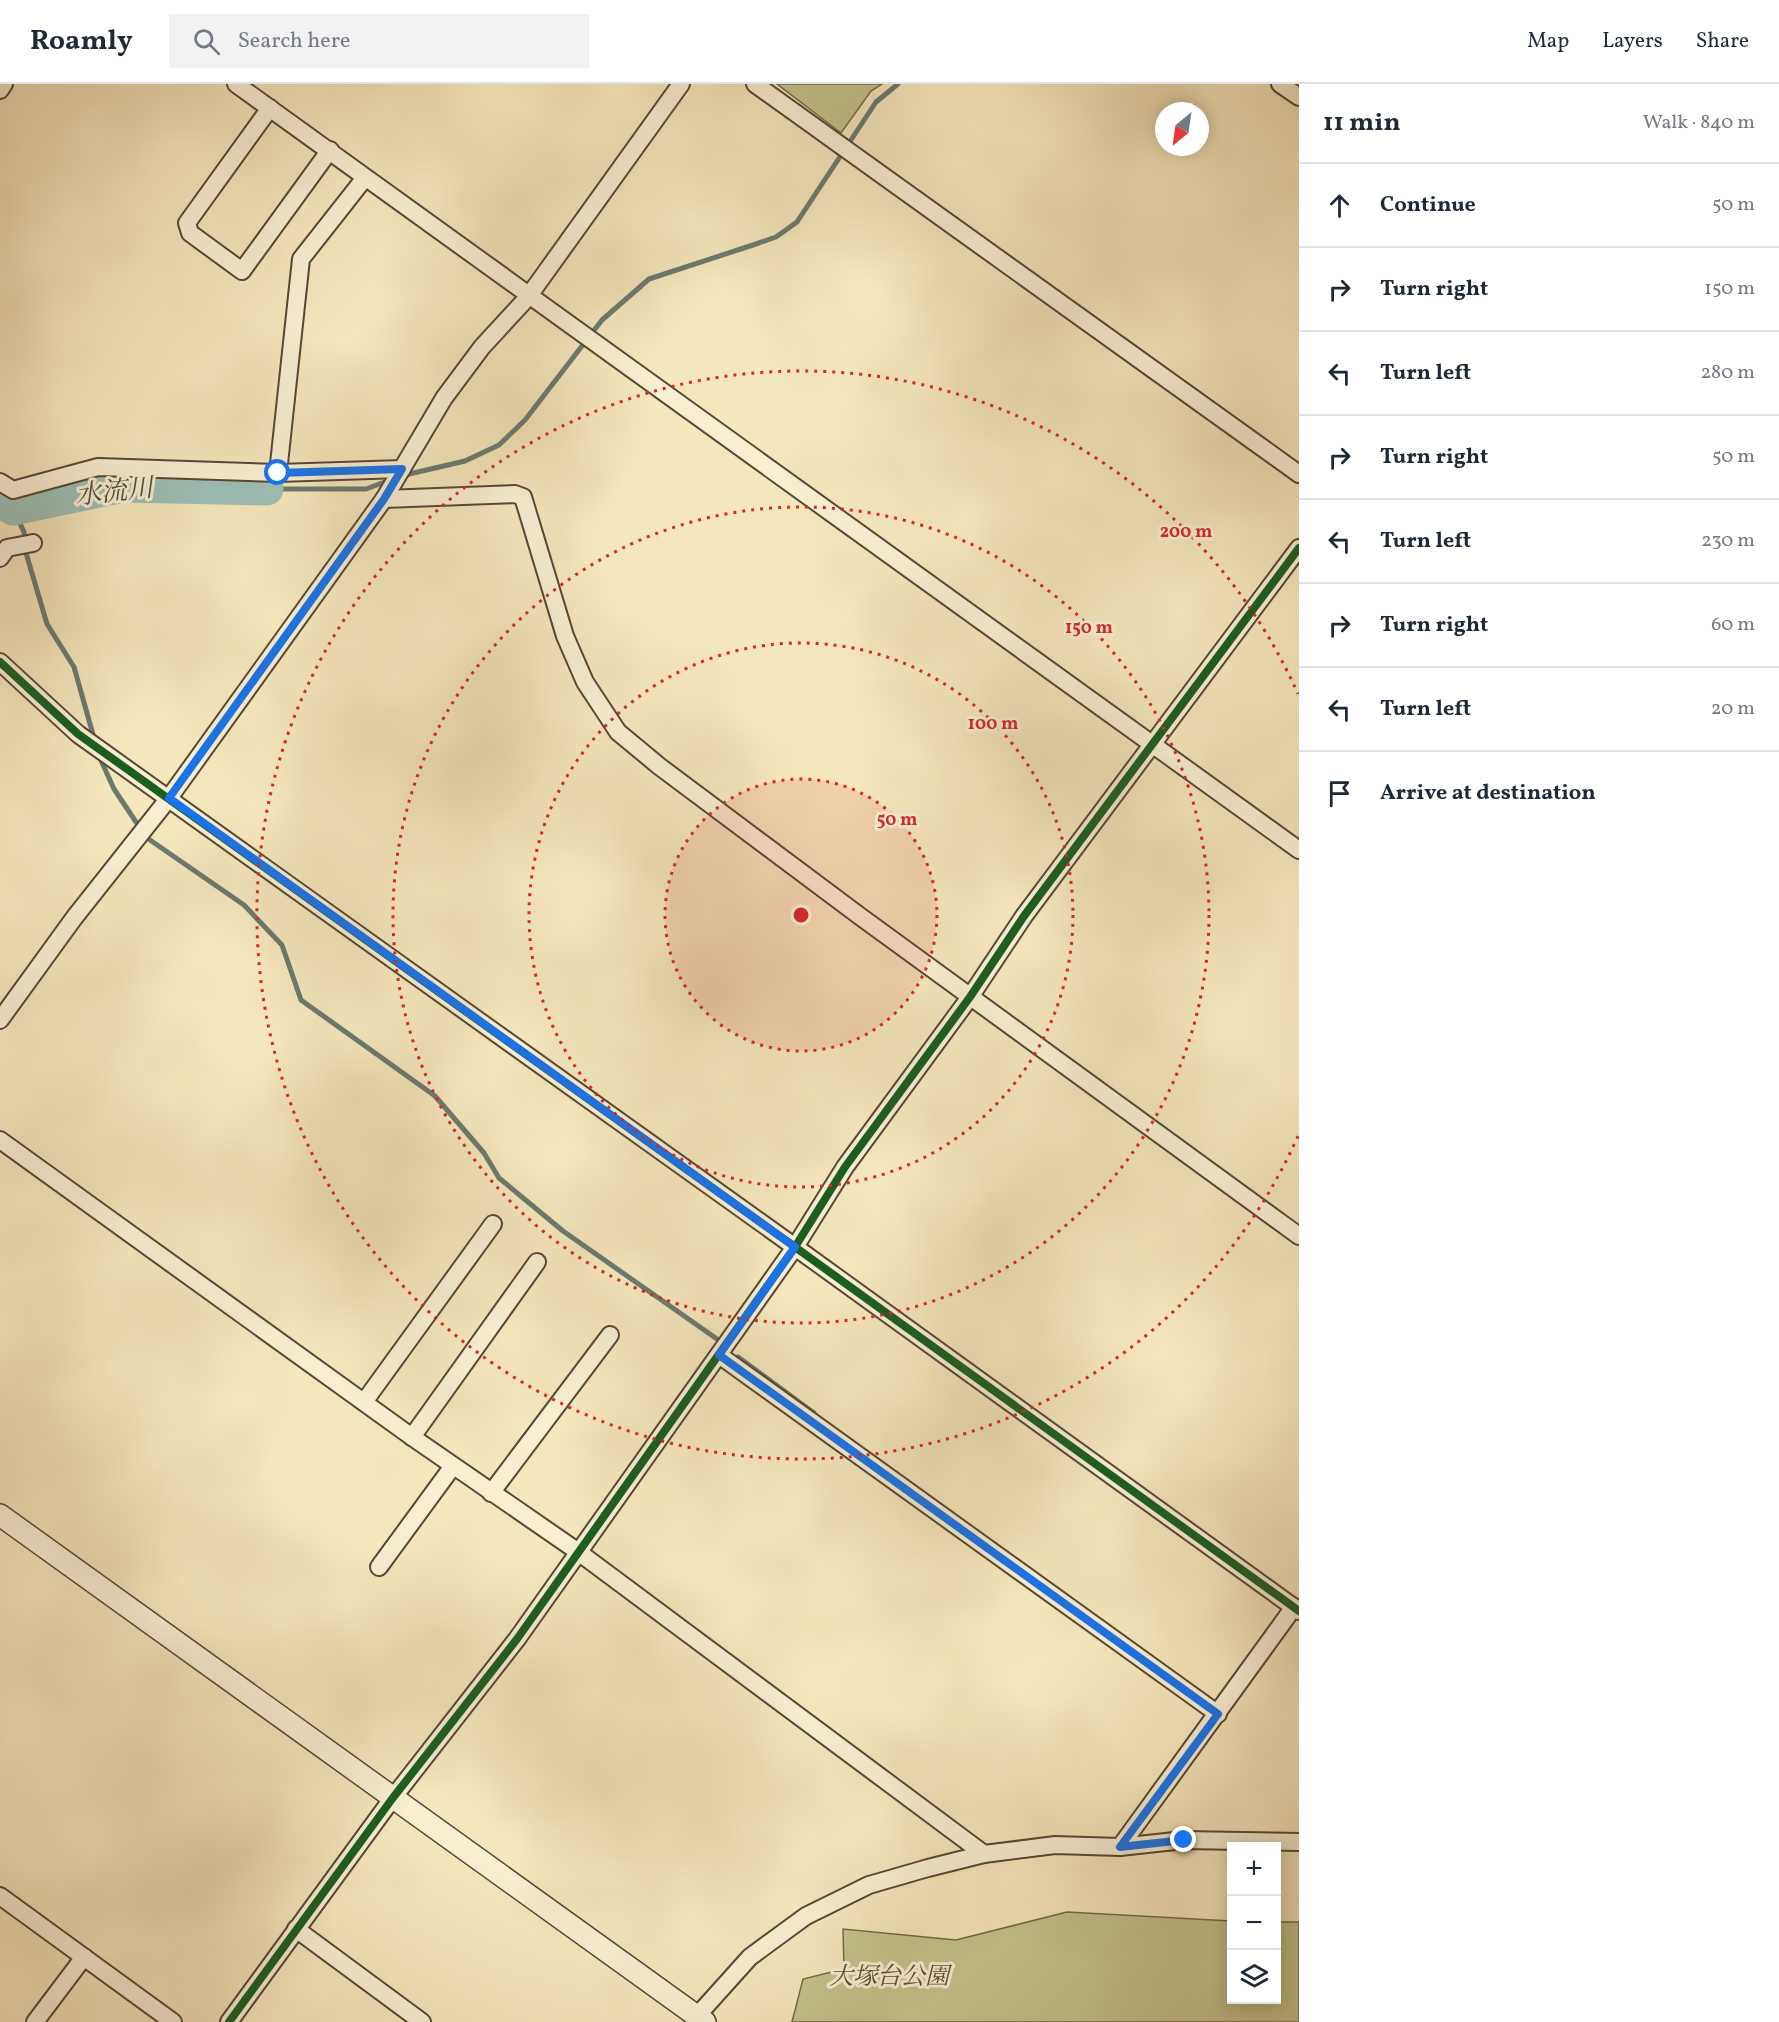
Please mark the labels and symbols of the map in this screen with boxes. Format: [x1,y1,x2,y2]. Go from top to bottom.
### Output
north arrow [1155,102,1209,156]
route start [264,459,290,485]
water label: 水流川 [73,471,158,515]
text: 200 m [1160,520,1212,545]
text: 150 m [1065,616,1113,641]
text: 100 m [968,712,1018,737]
text: 50 m [877,808,917,833]
centre of rings [791,905,811,925]
route end [1170,1826,1196,1852]
park label: 大塚台公園 [829,1961,953,1995]

